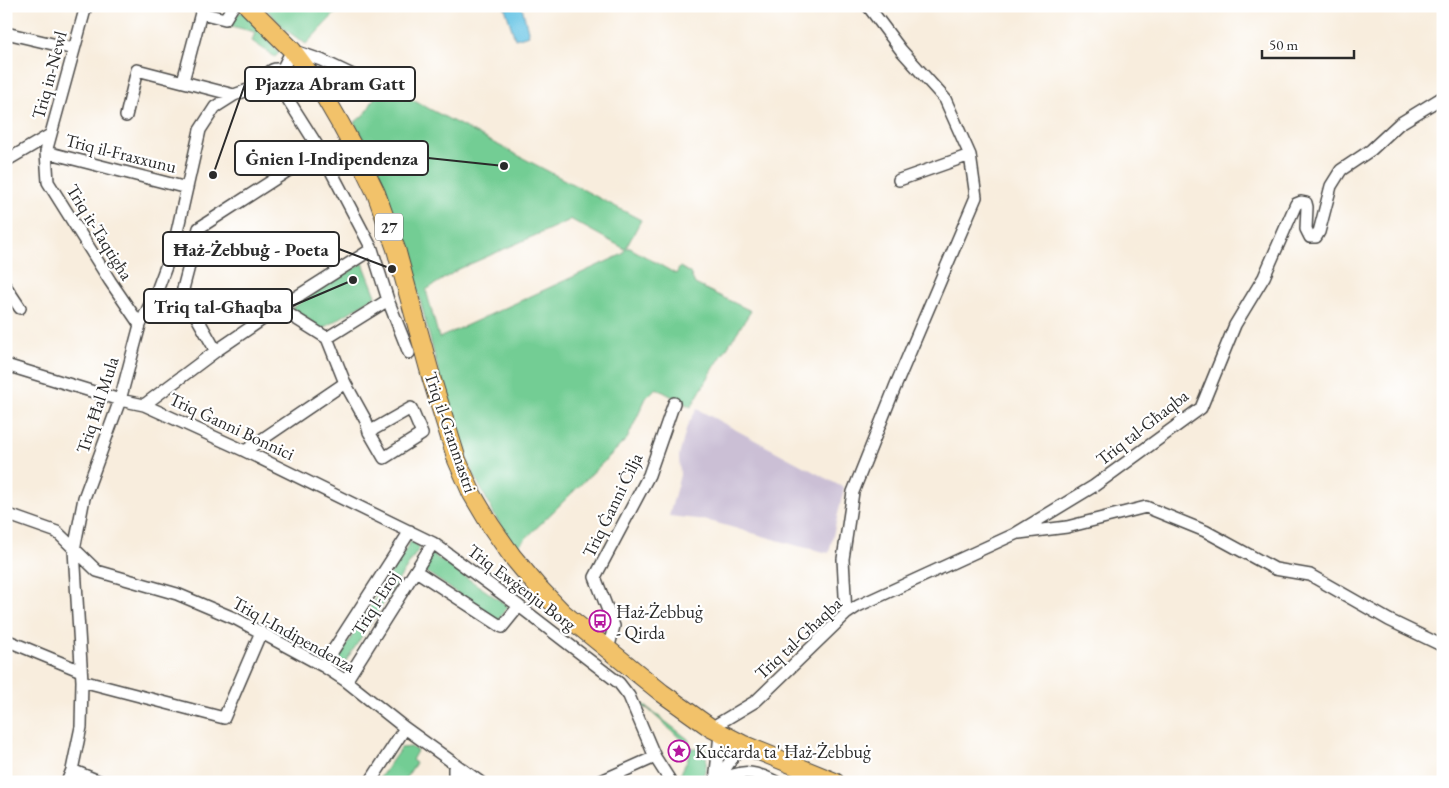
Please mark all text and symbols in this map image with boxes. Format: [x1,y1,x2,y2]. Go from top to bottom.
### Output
street label: Triq in-Newl [26,28,72,122]
scale bar [1262,28,1354,60]
text: 50 m [1269,35,1298,54]
callout: Pjazza Abram Gatt [245,67,415,101]
text: Pjazza Abram Gatt [255,71,405,96]
street label: Triq il-Fraxxunu [63,128,179,178]
callout: Ġnien l-Indipendenza [235,141,428,175]
text: Ġnien l-Indipendenza [246,146,419,171]
street label: Triq it-Taqtigħa [61,180,139,285]
road number: 27 [375,213,403,240]
callout: Ħaż-Żebbuġ - Poeta [163,232,339,266]
text: Ħaż-Żebbuġ - Poeta [173,237,329,262]
callout: Triq tal-Għaqba [144,289,292,323]
text: Triq tal-Għaqba [154,294,283,319]
street label: Triq Ħal Mula [71,353,124,456]
street label: Triq il-Granmastri [420,369,483,496]
street label: Triq tal-Għaqba [1091,383,1193,470]
street label: Triq Ġanni Bonnici [166,387,299,465]
street label: Triq Ġanni Ċilja [577,448,648,561]
street label: Triq Ewġenju Borg [463,539,581,636]
street label: Triq l-Eroj [346,566,404,640]
street label: Triq l-Indipendenza [228,591,360,678]
street label: Triq tal-Għaqba [750,591,847,684]
place label: Ħaż-Żebbuġ - Qirda [616,600,703,644]
bus stop icon: Ħaż-Żebbuġ - Qirda [588,609,612,633]
place icon: Kuċċarda ta' Ħaż-Żebbuġ [667,739,691,763]
place label: Kuċċarda ta' Ħaż-Żebbuġ [695,740,871,763]

